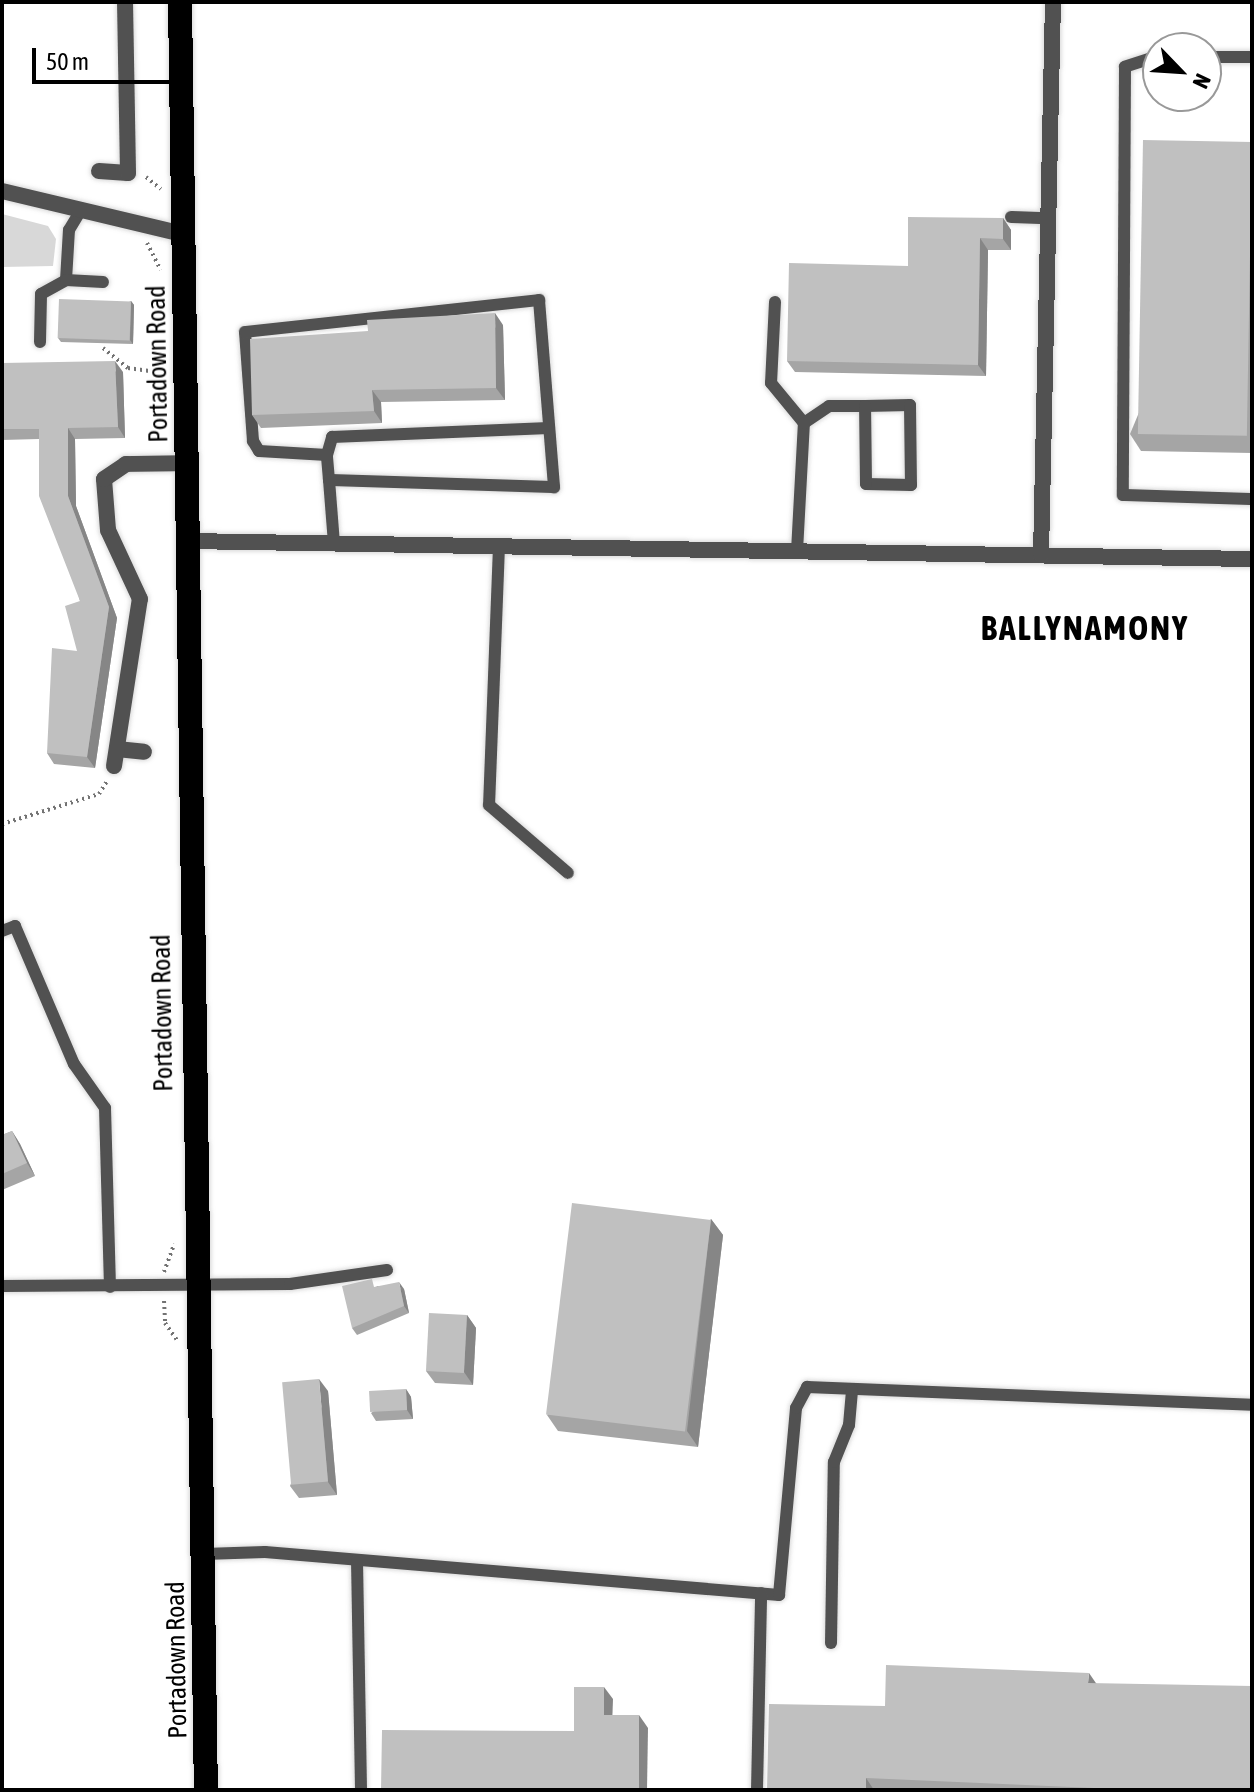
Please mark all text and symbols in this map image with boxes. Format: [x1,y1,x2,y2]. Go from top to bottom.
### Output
scale bar [36,32,192,82]
north arrow [1142,32,1222,112]
text: 50 m [46,48,89,75]
text: N [1187,70,1216,93]
street label: Portadown Road [141,285,175,443]
district label: BALLYNAMONY [981,608,1189,648]
street label: Portadown Road [146,934,180,1092]
street label: Portadown Road [160,1581,194,1739]

